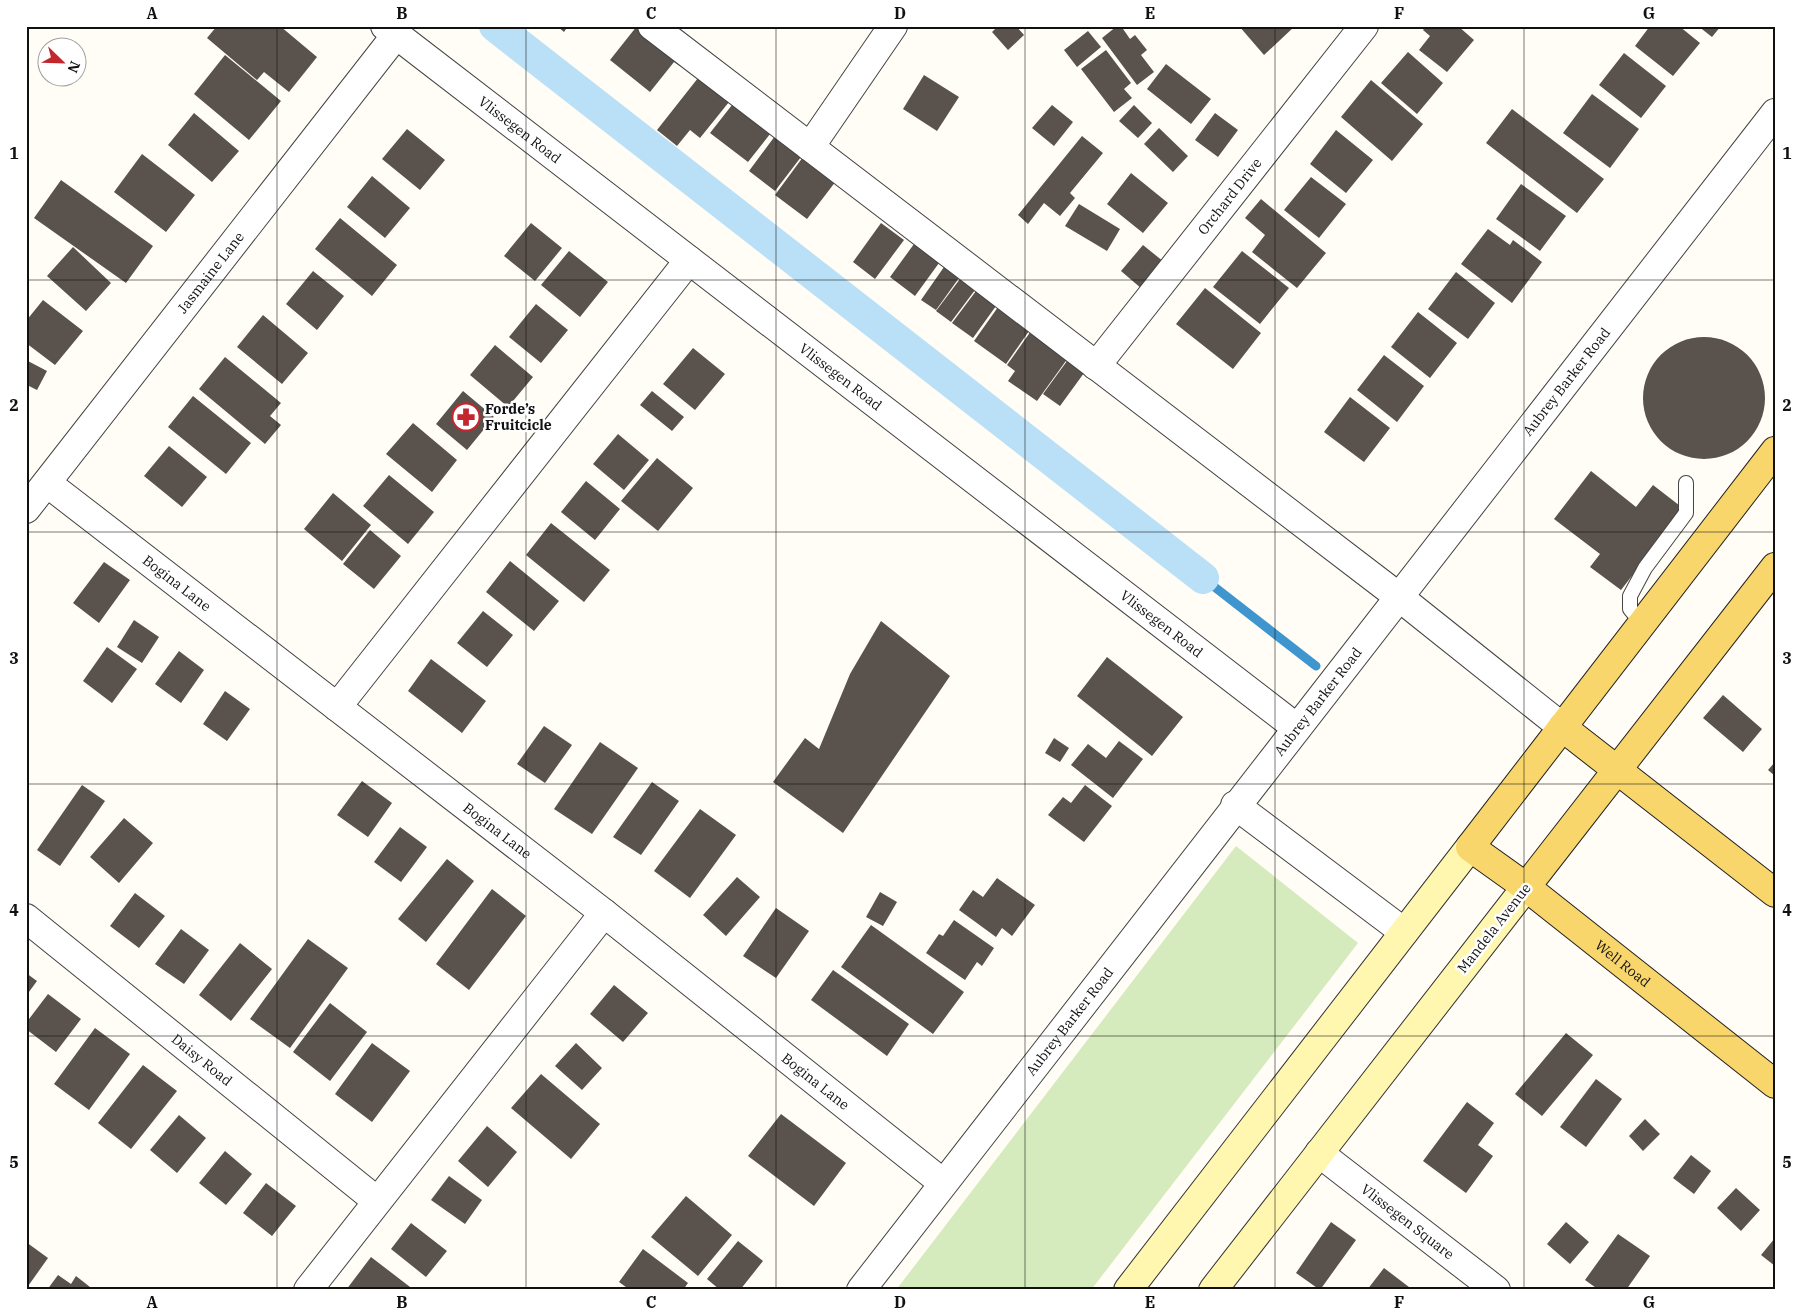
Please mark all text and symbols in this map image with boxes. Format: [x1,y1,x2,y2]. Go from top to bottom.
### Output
text: A [146,3,158,23]
text: B [396,3,408,23]
text: C [646,3,656,23]
text: D [894,3,906,23]
text: E [1145,3,1155,23]
text: F [1394,3,1404,23]
text: G [1643,3,1655,23]
north arrow [38,38,88,88]
text: N [64,58,84,76]
street label: Vlissegen Road [475,92,565,168]
text: 1 [9,143,19,163]
text: 1 [1782,143,1792,163]
street label: Orchard Drive [1194,154,1266,239]
street label: Jasmaine Lane [173,228,248,317]
street label: Aubrey Barker Road [1519,324,1614,439]
street label: Vlissegen Road [796,339,886,415]
text: 2 [9,395,19,415]
text: 2 [1782,395,1792,415]
place label: Forde’s Fruitcicle [485,400,552,434]
pharmacy icon: Forde’s Fruitcicle [451,402,481,432]
street label: Bogina Lane [139,551,215,615]
street label: Vlissegen Road [1117,586,1207,662]
street label: Aubrey Barker Road [1270,643,1366,759]
text: 3 [9,648,19,668]
text: 3 [1782,648,1792,668]
street label: Bogina Lane [460,799,535,863]
street label: Mandela Avenue [1453,879,1535,977]
text: 4 [9,900,19,920]
text: 4 [1782,900,1792,920]
street label: Well Road [1591,936,1654,991]
street label: Aubrey Barker Road [1022,963,1118,1079]
street label: Daisy Road [168,1030,236,1090]
street label: Bogina Lane [778,1049,853,1114]
text: 5 [9,1152,19,1172]
text: 5 [1782,1152,1792,1172]
street label: Vlissegen Square [1357,1180,1458,1263]
text: A [146,1292,158,1312]
text: B [396,1292,408,1312]
text: C [646,1292,656,1312]
text: D [894,1292,906,1312]
text: E [1145,1292,1155,1312]
text: F [1394,1292,1404,1312]
text: G [1643,1292,1655,1312]

